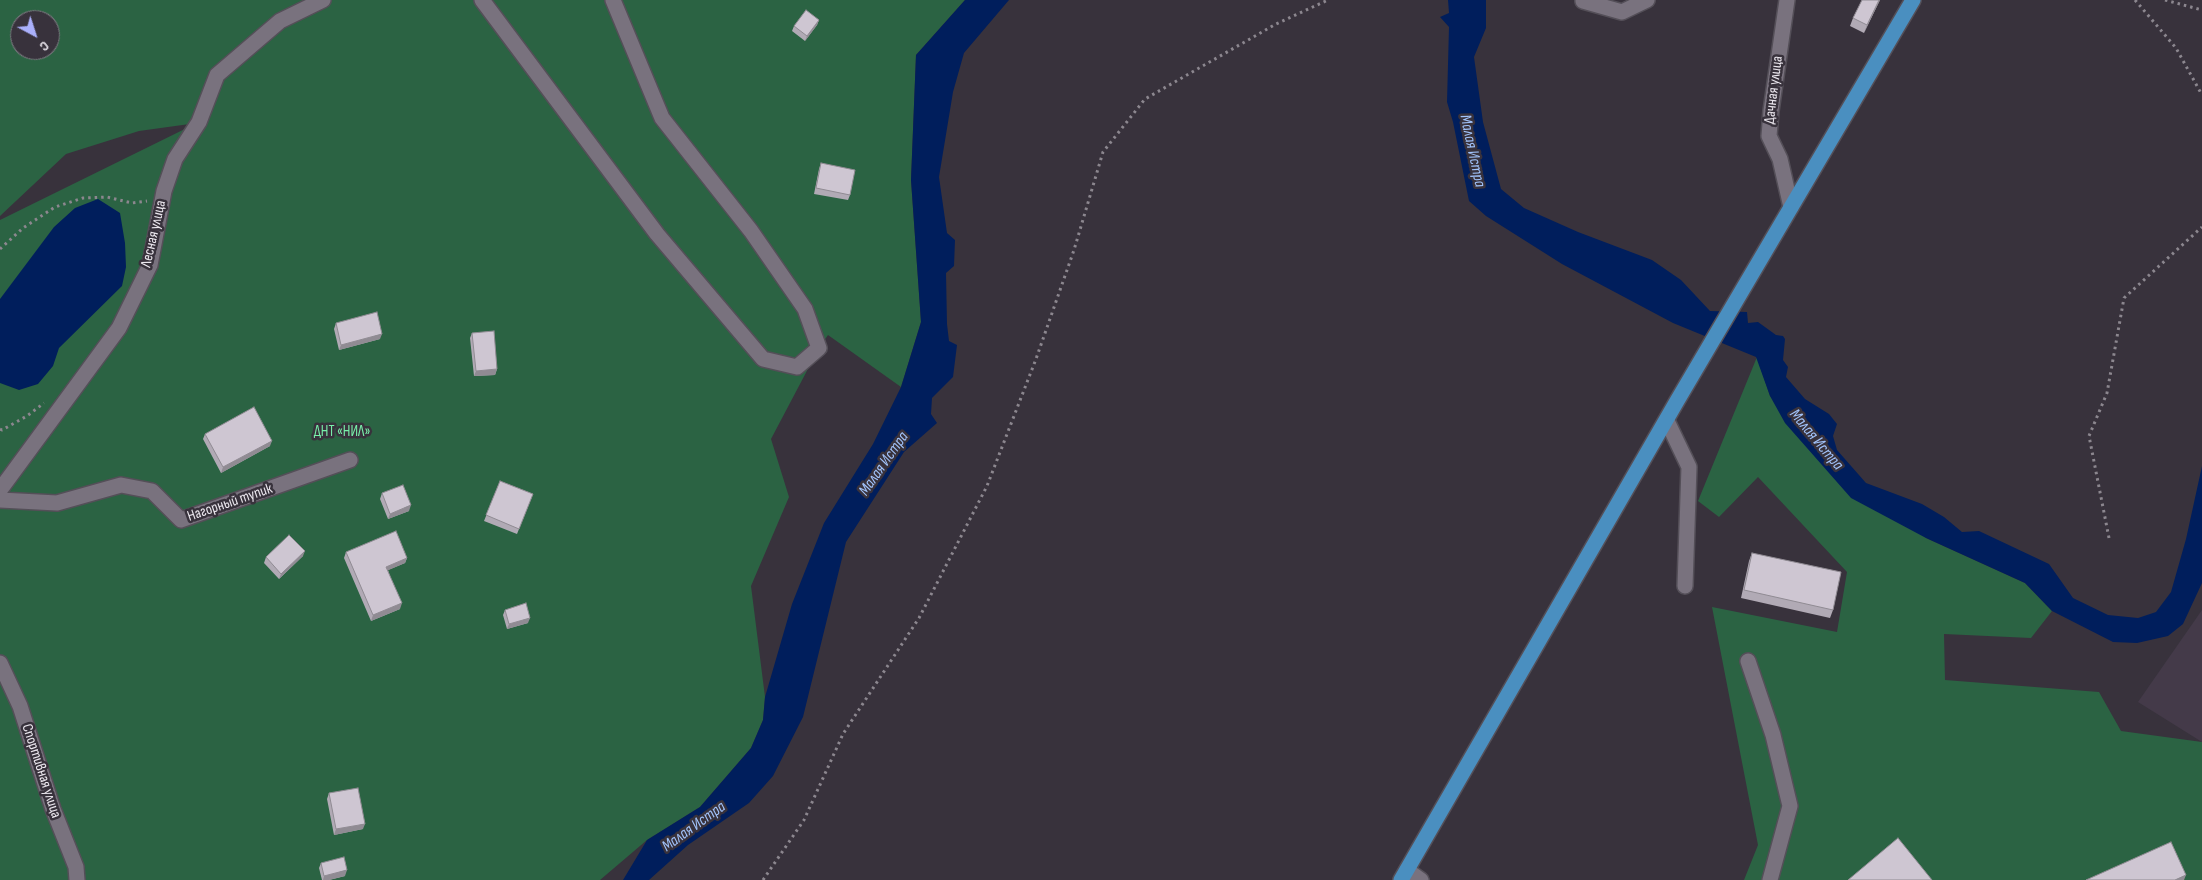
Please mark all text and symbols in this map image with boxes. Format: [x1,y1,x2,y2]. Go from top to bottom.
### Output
north arrow [10,10,60,60]
text: С [36,37,53,55]
street label: Дачная улица [1761,55,1787,125]
water label: Малая Истра [1455,113,1489,189]
street label: Лесная улица [138,199,170,269]
water label: Малая Истра [1785,406,1847,474]
park label: ДНТ «НИЛ» [314,423,370,441]
water label: Малая Истра [855,428,913,500]
street label: Нагорный тупик [185,480,275,526]
street label: Спортивная улица [17,722,65,820]
water label: Малая Истра [659,798,729,856]

